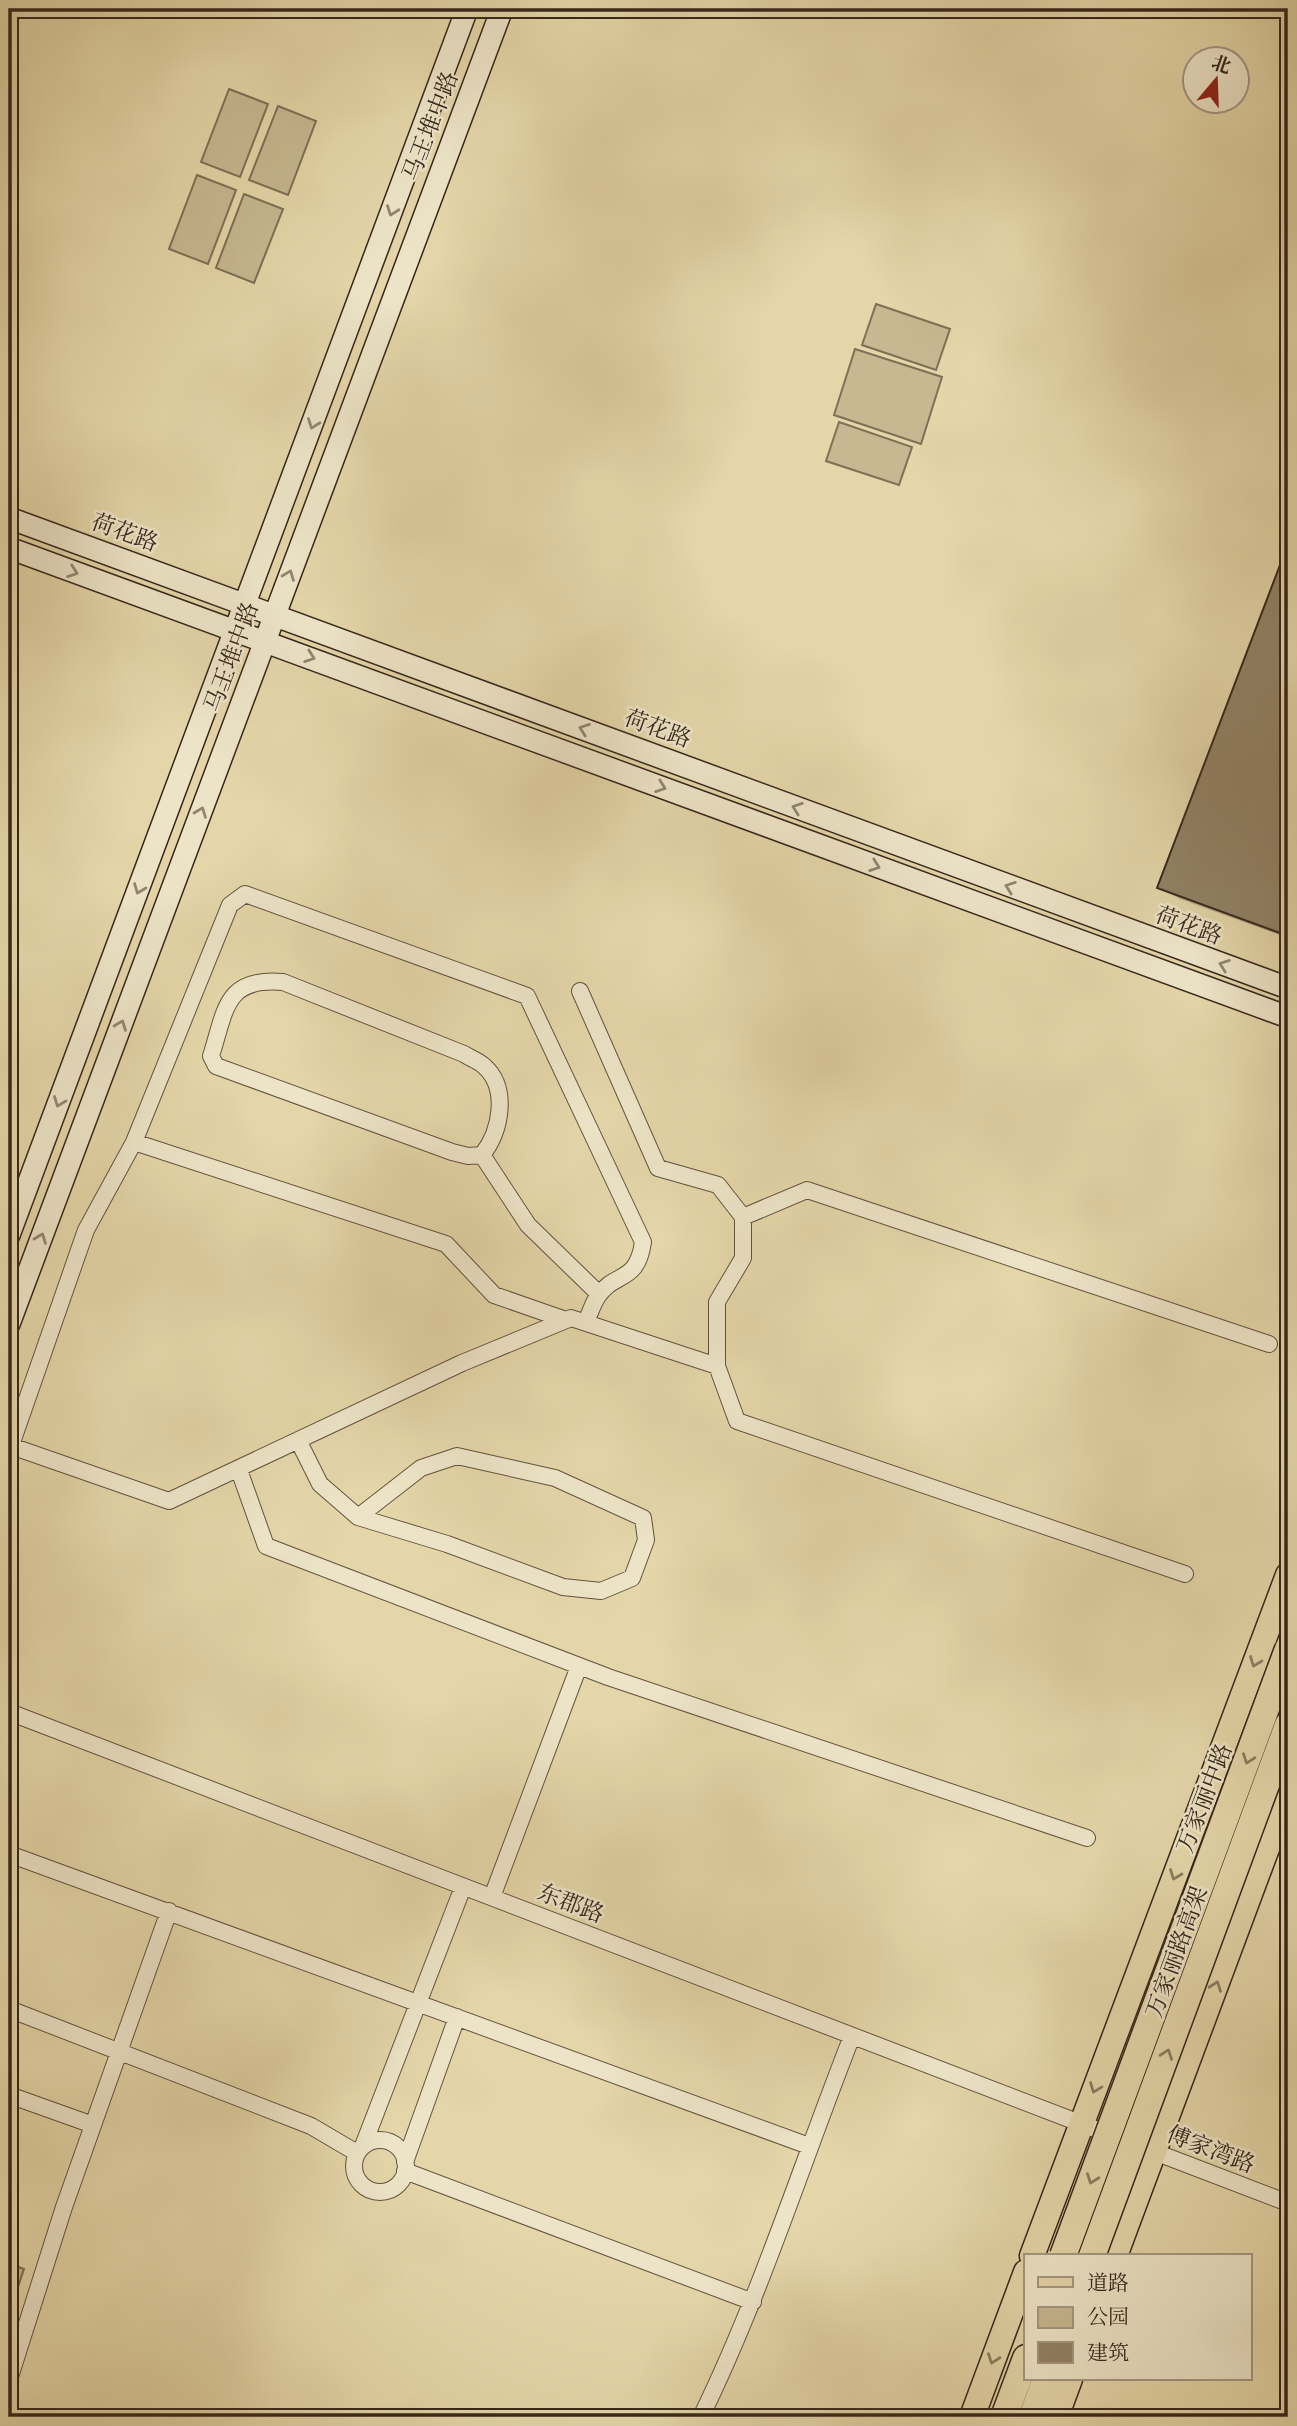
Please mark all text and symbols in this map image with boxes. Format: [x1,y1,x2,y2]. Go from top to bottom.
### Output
north arrow [1182,46,1252,116]
text: 北 [1208,50,1234,79]
street label: 马王堆中路 [396,67,465,185]
one-way arrow [386,204,400,216]
one-way arrow [307,417,321,429]
street label: 荷花路 [87,507,162,558]
one-way arrow [66,563,78,577]
one-way arrow [281,570,295,582]
street label: 马王堆中路 [198,598,265,716]
one-way arrow [303,649,315,663]
street label: 荷花路 [620,703,695,754]
one-way arrow [578,723,590,737]
one-way arrow [655,779,667,793]
one-way arrow [792,802,804,816]
one-way arrow [193,806,207,818]
one-way arrow [868,857,880,871]
one-way arrow [1005,881,1017,895]
one-way arrow [133,883,147,895]
street label: 荷花路 [1151,900,1226,951]
one-way arrow [1218,959,1230,973]
one-way arrow [113,1019,127,1031]
one-way arrow [53,1096,67,1108]
one-way arrow [33,1232,47,1244]
one-way arrow [1250,1655,1264,1667]
street label: 万家丽中路 [1170,1739,1239,1857]
one-way arrow [1242,1752,1256,1764]
one-way arrow [1169,1868,1183,1880]
street label: 东郡路 [533,1878,608,1929]
street label: 万家丽路高架 [1139,1882,1214,2022]
one-way arrow [1208,1980,1222,1992]
one-way arrow [1158,2049,1172,2061]
one-way arrow [1089,2081,1103,2093]
street label: 傅家湾路 [1163,2119,1259,2179]
one-way arrow [1086,2172,1100,2184]
legend [1024,2254,1252,2380]
text: 道路 [1087,2270,1129,2297]
text: 公园 [1087,2304,1129,2331]
text: 建筑 [1087,2340,1129,2367]
one-way arrow [988,2353,1002,2365]

